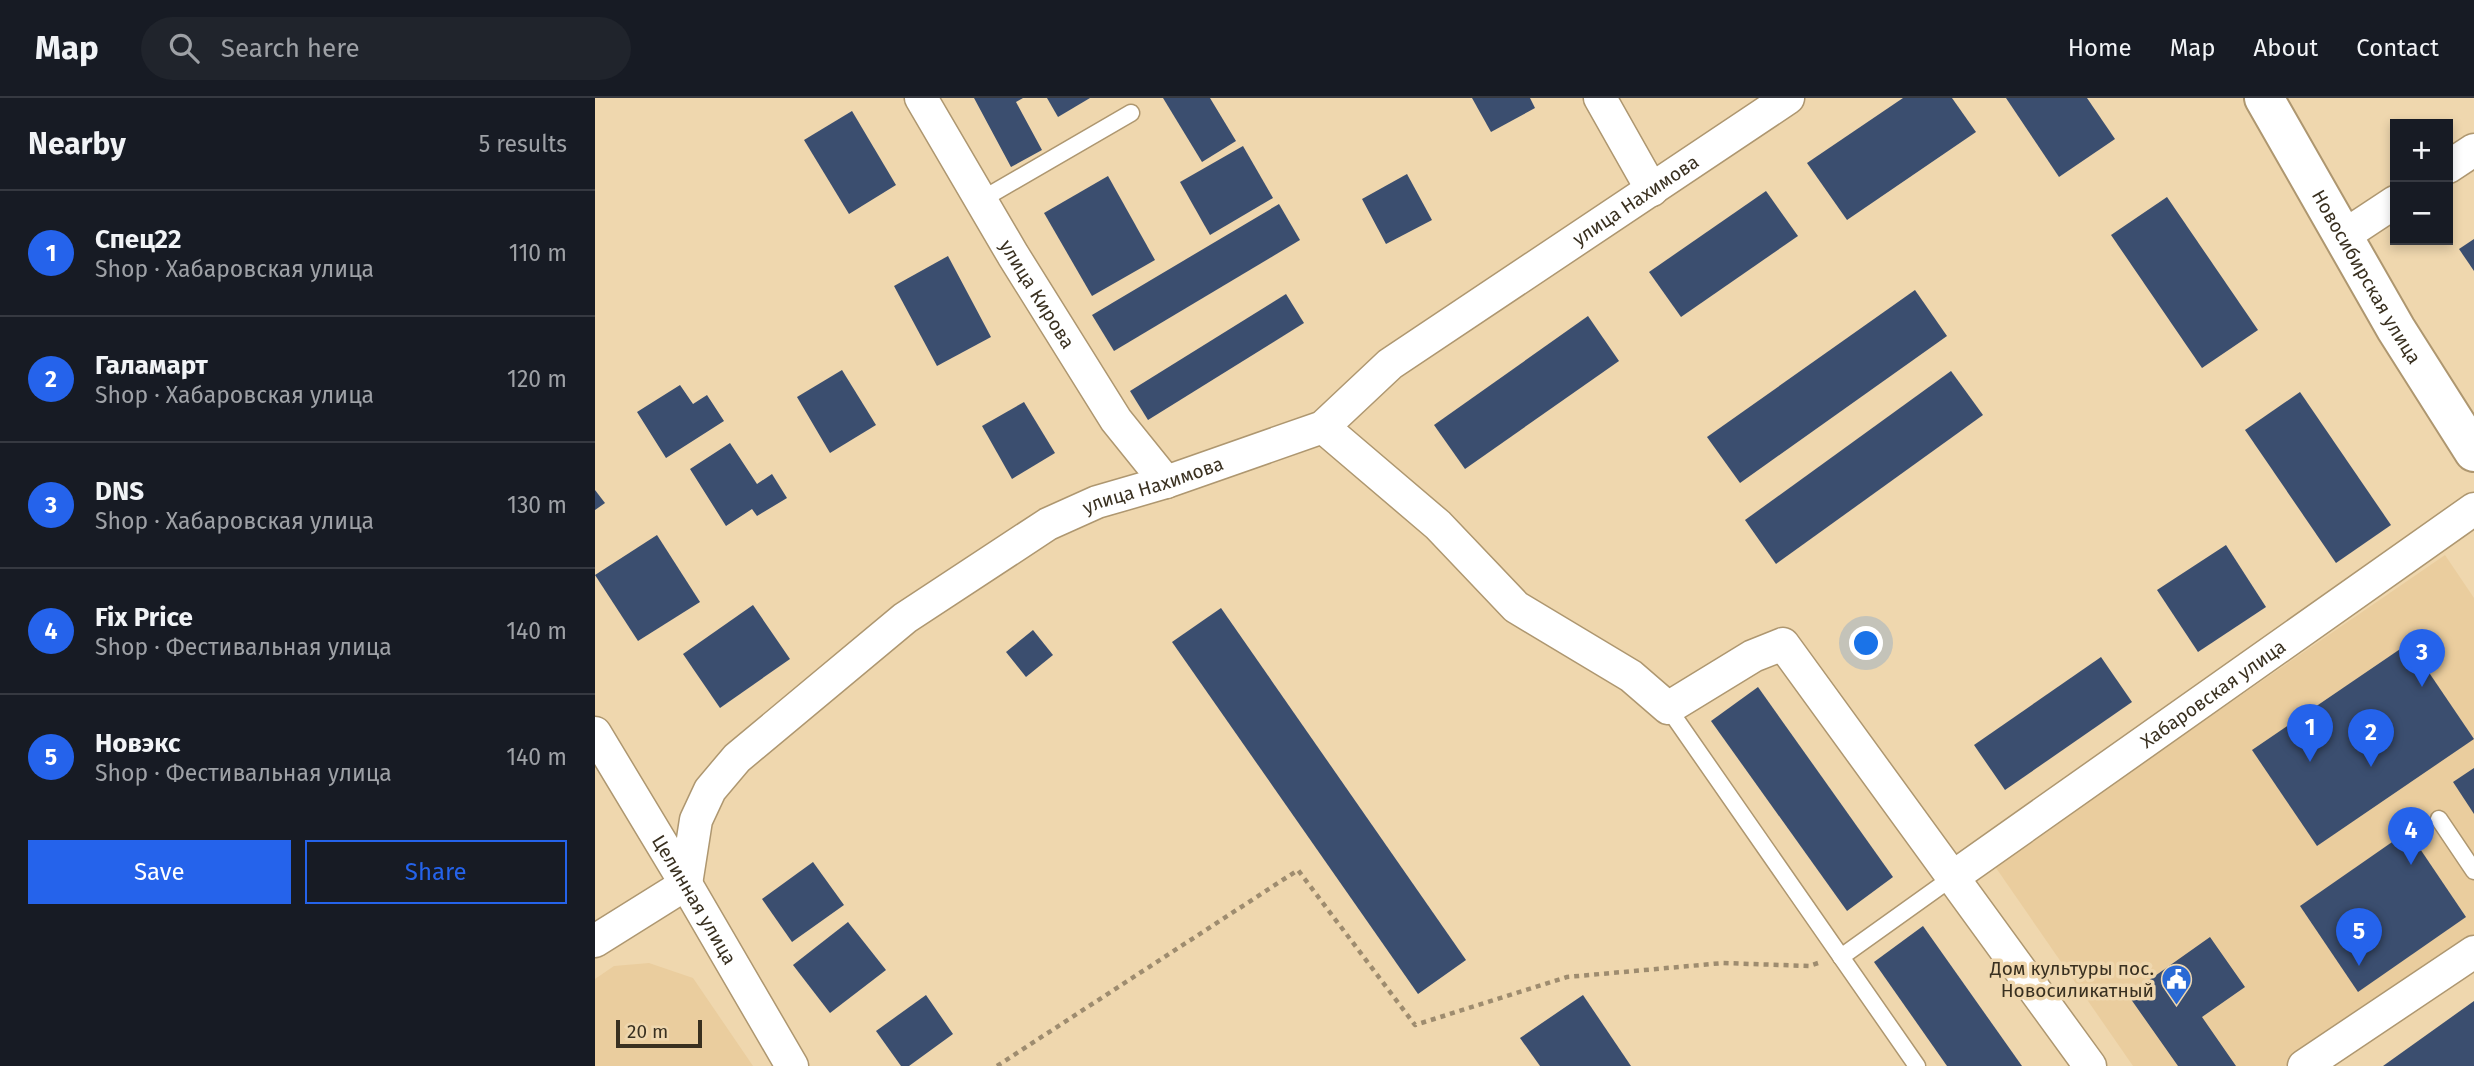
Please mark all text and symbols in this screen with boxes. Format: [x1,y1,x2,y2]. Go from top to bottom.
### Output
search box [141,17,631,80]
text: Map [35,28,99,68]
icon: search [165,29,203,67]
text: Search here [221,33,360,64]
text: Home [2068,34,2132,62]
text: Map [2170,34,2216,62]
text: About [2254,34,2318,62]
text: Contact [2356,34,2439,62]
map controls [2390,119,2453,245]
button: + [2390,119,2453,182]
text: Nearby [28,126,126,162]
text: 5 results [479,130,567,158]
street label: улица Нахимова [1568,150,1703,250]
button: − [2390,182,2453,245]
street label: Новосибирская улица [2307,185,2426,368]
text: Спец22 [95,224,181,255]
street label: улица Кирова [995,235,1080,353]
text: 1 [46,239,56,267]
text: 110 m [509,239,567,267]
text: Shop · Хабаровская улица [95,255,374,283]
text: Галамарт [95,350,208,381]
text: 2 [45,365,57,393]
text: 120 m [507,365,567,393]
text: Shop · Хабаровская улица [95,381,374,409]
street label: улица Нахимова [1079,451,1226,519]
text: DNS [95,476,144,507]
text: 3 [45,491,57,519]
text: 130 m [507,491,567,519]
text: Shop · Хабаровская улица [95,507,374,535]
text: Fix Price [95,602,193,633]
text: 4 [45,617,58,645]
text: 140 m [506,617,567,645]
your location [1849,626,1883,660]
pin: 3 [2399,629,2445,687]
text: Shop · Фестивальная улица [95,633,392,661]
street label: Хабаровская улица [2136,634,2290,753]
pin: 1 [2287,704,2333,762]
pin: 2 [2348,709,2394,767]
text: Новэкс [95,728,181,759]
text: 5 [45,743,57,771]
text: 140 m [506,743,567,771]
text: Shop · Фестивальная улица [95,759,392,787]
pin: 4 [2388,807,2434,865]
street label: Целинная улица [647,830,742,968]
button: Save [28,840,291,904]
button: Share [305,840,567,904]
pin: 5 [2336,908,2382,966]
place label: Дом культуры пос. Новосиликатный [1989,957,2154,1002]
public building icon: Дом культуры пос. Новосиликатный [2160,962,2194,1006]
scale bar [616,1017,702,1049]
text: 20 m [627,1020,668,1043]

